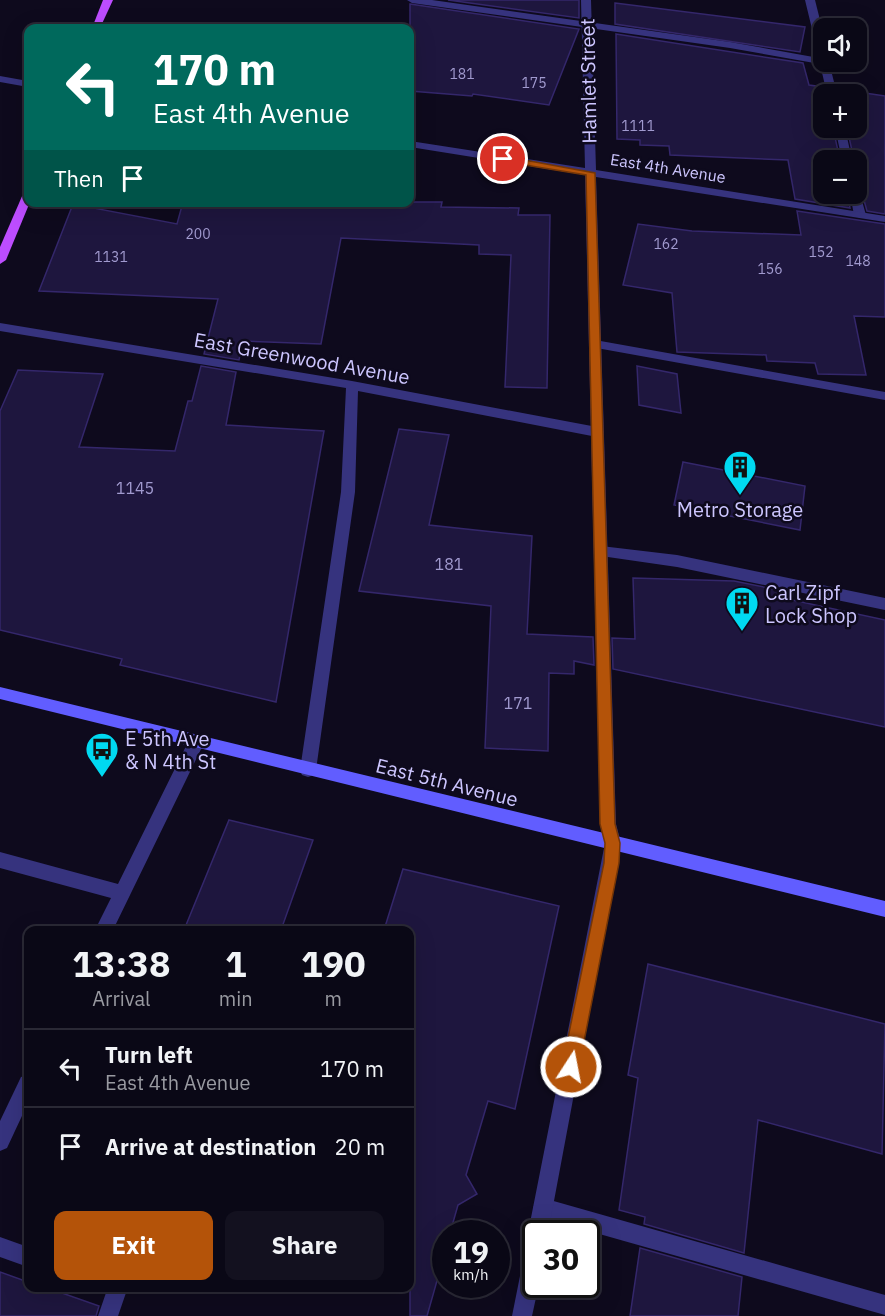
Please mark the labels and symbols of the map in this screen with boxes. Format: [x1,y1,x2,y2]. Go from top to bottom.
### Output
street label: Hamlet Street [573,18,603,144]
house number: 181 [449,65,475,83]
house number: 175 [521,74,547,92]
house number: 1111 [621,117,655,135]
pin [477,133,528,184]
street label: East 4th Avenue [609,149,727,187]
house number: 200 [185,225,211,243]
house number: 162 [653,235,679,253]
house number: 152 [808,243,834,261]
house number: 1131 [94,248,128,266]
house number: 148 [845,252,871,270]
house number: 156 [757,260,783,278]
street label: East Greenwood Avenue [192,326,412,390]
building icon: Metro Storage [722,449,758,496]
house number: 1145 [116,478,154,498]
place label: Metro Storage [677,496,803,523]
house number: 181 [435,554,463,574]
place label: Carl Zipf Lock Shop [765,579,857,629]
building icon: Carl Zipf Lock Shop [724,585,760,632]
house number: 171 [504,693,532,713]
place label: E 5th Ave & N 4th St [125,725,216,775]
bus stop icon: E 5th Ave & N 4th St [84,731,120,778]
street label: East 5th Avenue [373,751,521,813]
position arrow [539,1035,603,1099]
speed limit sign: 30 [522,1220,600,1298]

